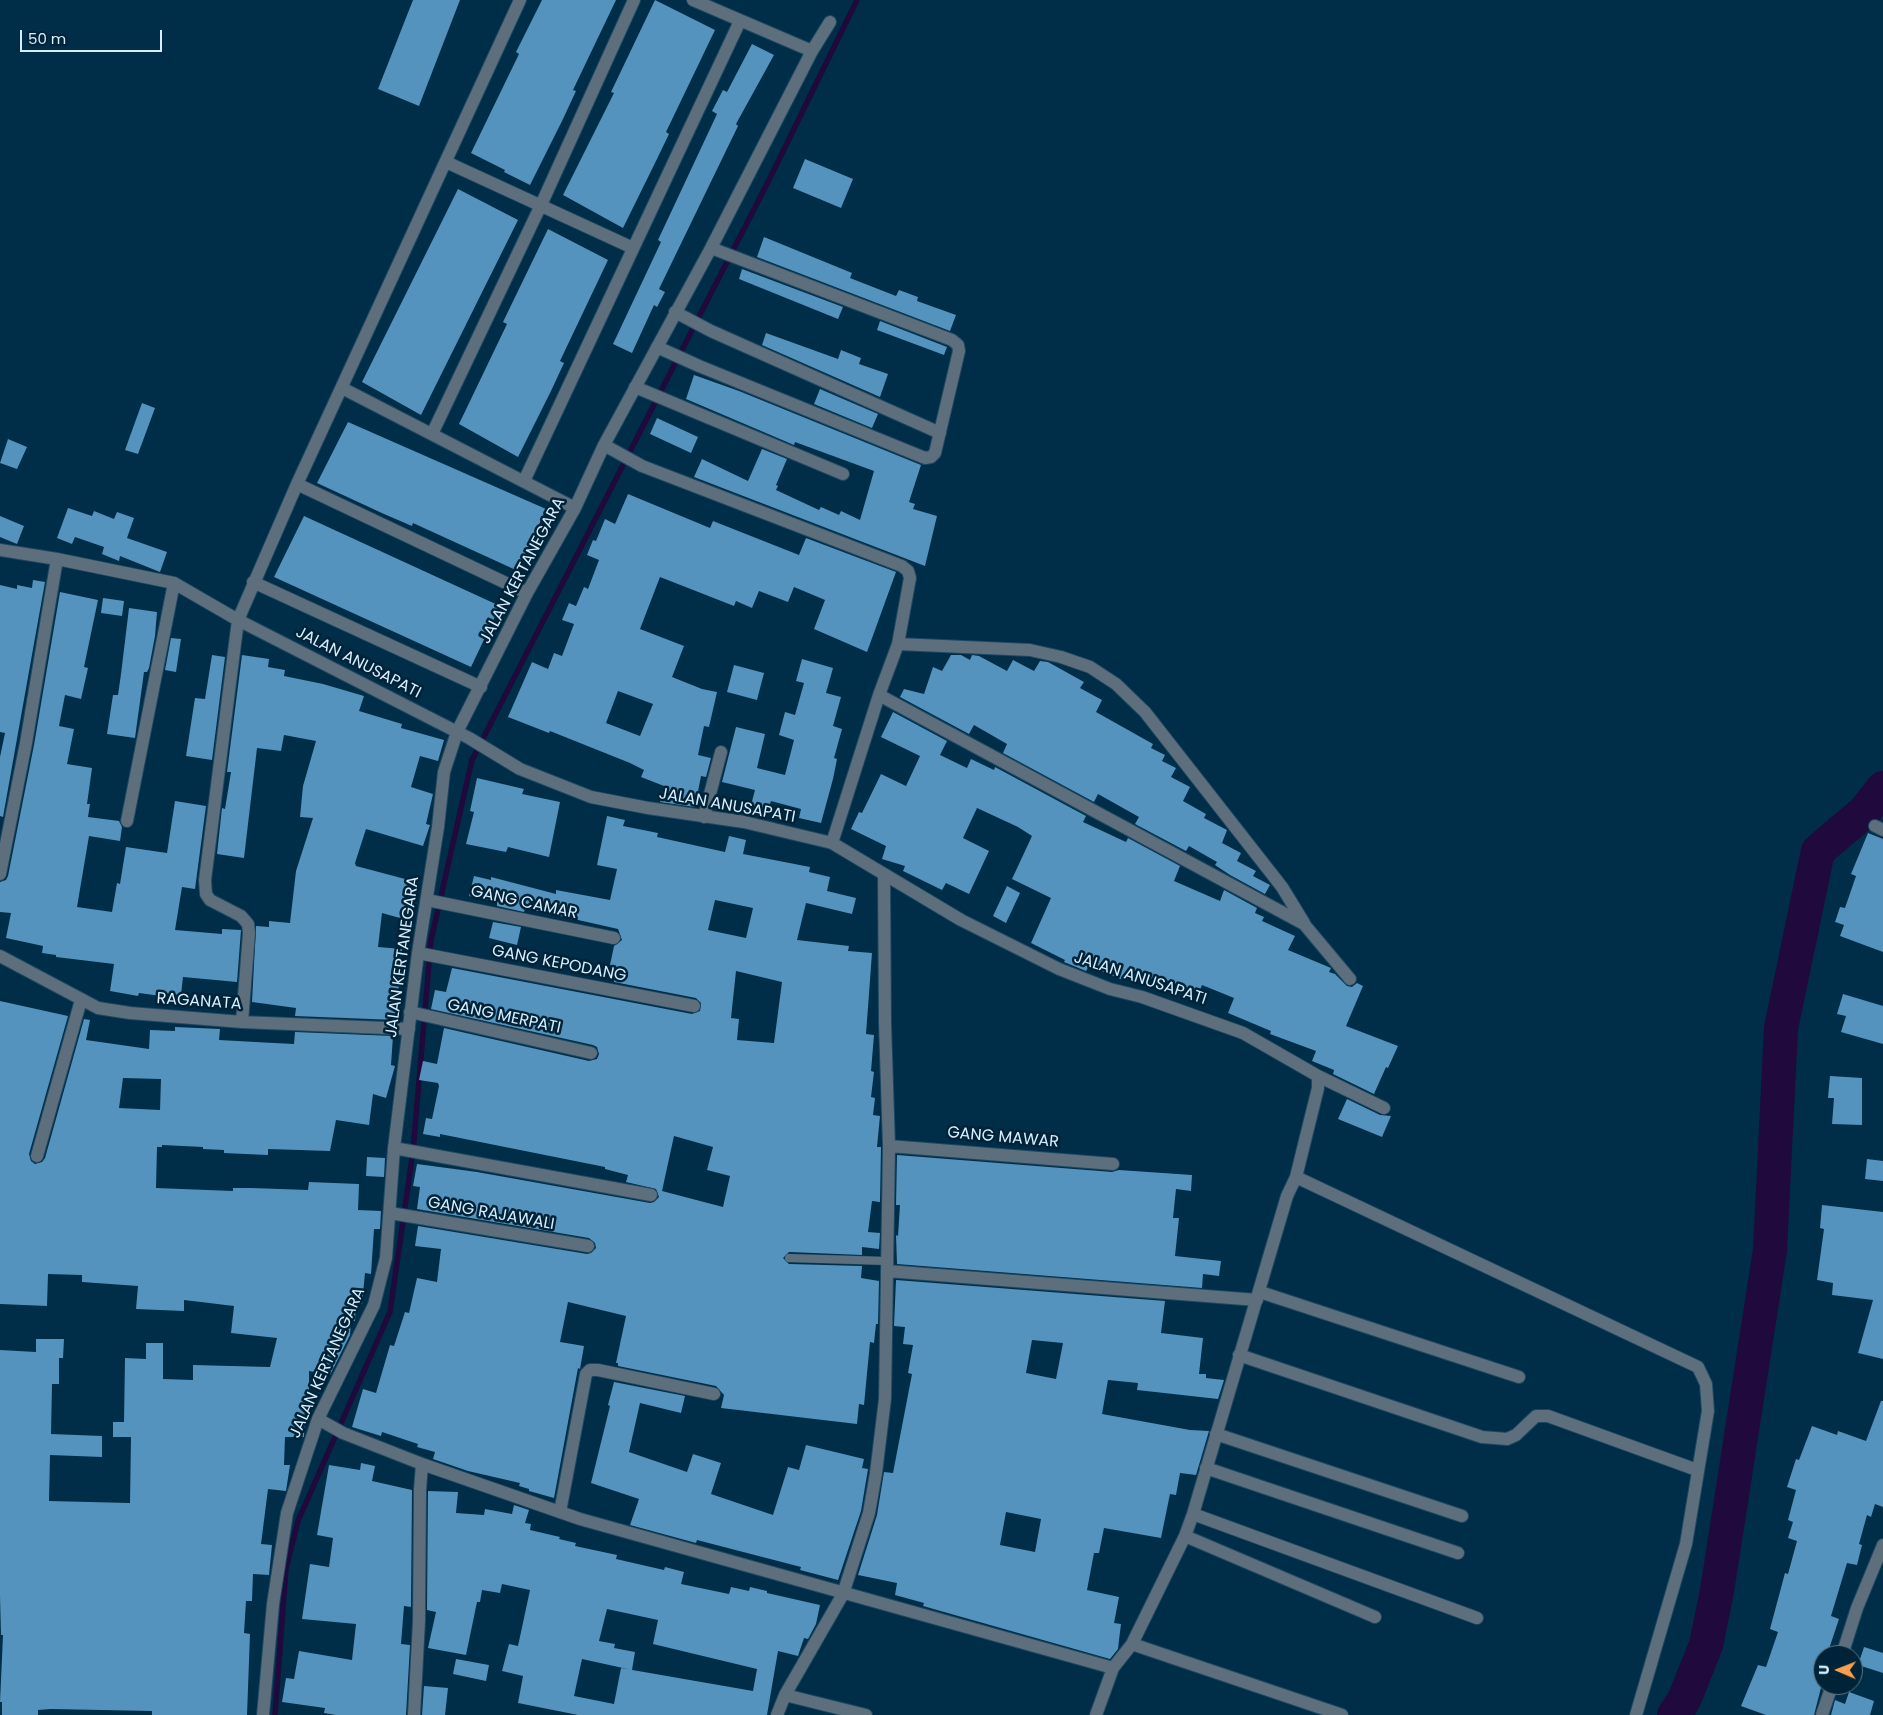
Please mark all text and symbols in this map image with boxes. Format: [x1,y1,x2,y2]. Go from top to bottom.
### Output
scale bar [22,20,165,52]
text: 50 m [28,28,66,49]
street label: JALAN KERTANEGARA [476,495,570,647]
street label: JALAN ANUSAPATI [292,623,424,703]
street label: JALAN ANUSAPATI [657,785,797,827]
street label: JALAN KERTANEGARA [382,875,424,1039]
street label: GANG CAMAR [469,882,579,924]
street label: GANG KEPODANG [490,942,628,986]
street label: JALAN ANUSAPATI [1071,949,1209,1009]
street label: RAGANATA [156,989,242,1015]
street label: GANG MERPATI [445,996,563,1038]
street label: GANG MAWAR [946,1124,1060,1152]
street label: GANG RAJAWALI [426,1193,556,1235]
street label: JALAN KERTANEGARA [286,1285,370,1441]
north arrow [1813,1645,1863,1695]
text: U [1814,1665,1834,1675]

